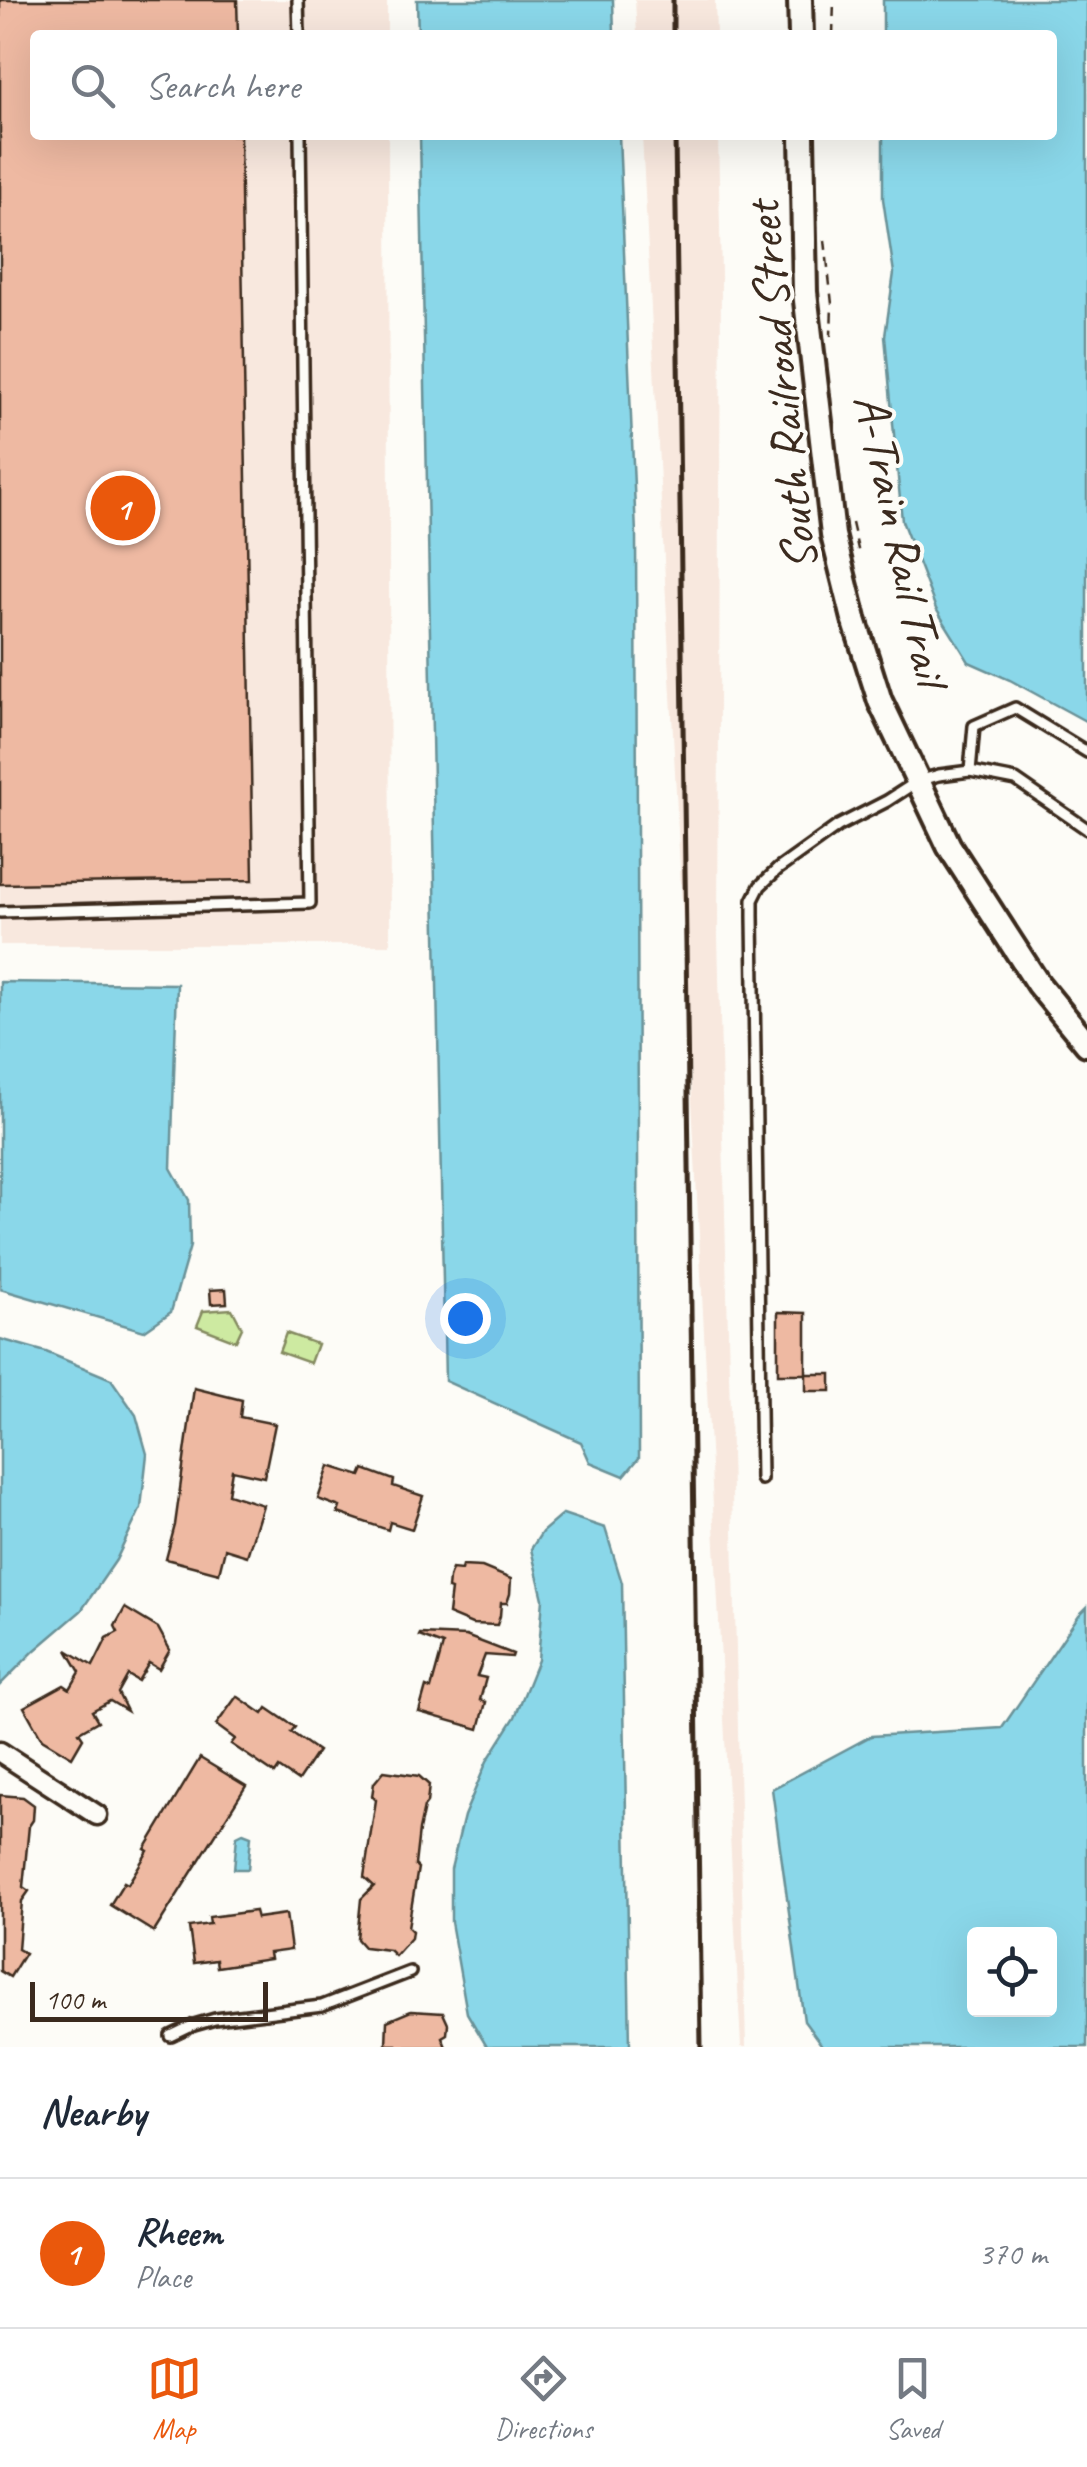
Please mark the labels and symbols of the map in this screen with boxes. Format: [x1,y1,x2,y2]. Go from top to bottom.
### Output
street label: South Railroad Street [730,194,832,573]
street label: A-Train Rail Trail [839,388,964,698]
pin: 1 [90,470,156,546]
your location [440,1293,491,1344]
scale bar [30,1977,268,2022]

